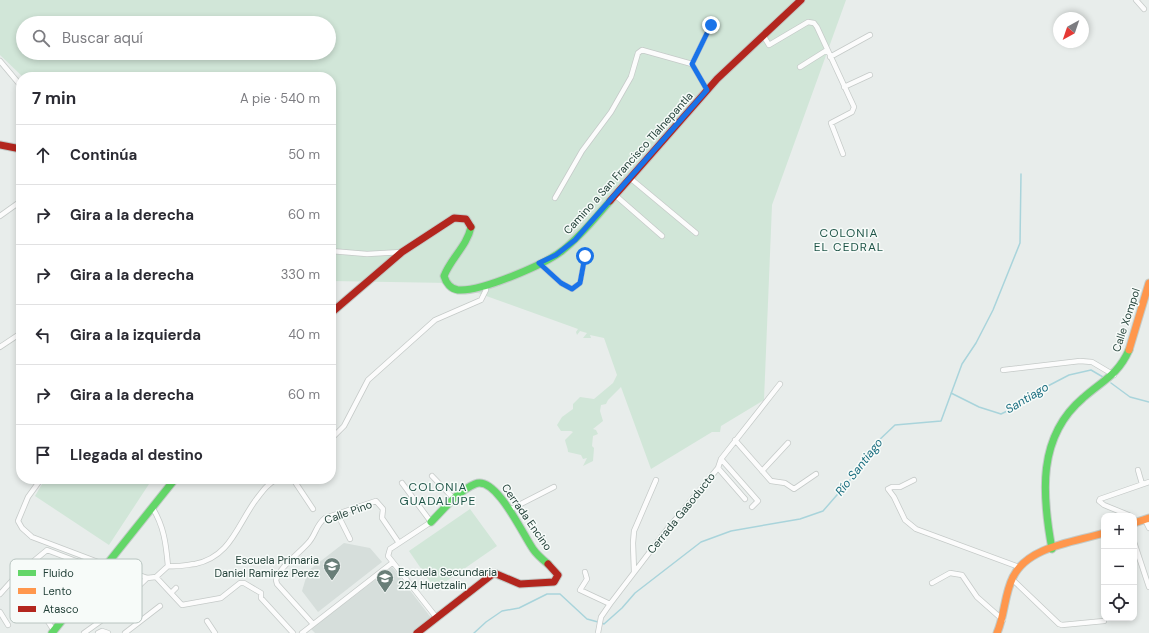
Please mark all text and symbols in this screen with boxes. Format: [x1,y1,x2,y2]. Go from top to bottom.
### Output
north arrow [1053,12,1089,48]
search box [16,16,336,60]
route end [702,16,720,34]
icon: search [30,27,52,49]
text: Buscar aquí [62,28,143,48]
text: 7 min [32,87,76,109]
street label: Camino a San Francisco Tlalnepantla [560,89,696,237]
text: A pie · 540 m [240,90,320,107]
icon: ahead [32,144,54,166]
text: Continúa [70,145,137,165]
text: 50 m [288,146,320,163]
icon: right [32,204,54,226]
text: Gira a la derecha [70,205,194,225]
text: 60 m [288,206,320,223]
district label: COLONIA EL CEDRAL [814,225,884,255]
route start [576,247,594,265]
icon: right [32,264,54,286]
text: Gira a la derecha [70,265,194,285]
text: 330 m [281,266,320,283]
street label: Calle Xompol [1109,286,1143,354]
icon: left [32,324,54,346]
text: Gira a la izquierda [70,325,201,345]
text: 40 m [288,326,320,343]
water label: Santiago [1002,379,1052,417]
icon: right [32,384,54,406]
text: Gira a la derecha [70,385,194,405]
text: 60 m [288,386,320,403]
water label: Río Santiago [832,435,886,499]
icon: arrive [32,444,54,466]
text: Llegada al destino [70,445,203,465]
street label: Cerrada Gasoducto [644,470,718,556]
district label: COLONIA GUADALUPE [400,479,476,509]
street label: Cerrada Encino [499,481,555,553]
street label: Calle Pino [322,497,374,527]
map controls [1101,513,1137,621]
button: + [1101,513,1137,549]
button: − [1101,549,1137,585]
place label: Escuela Primaria Daniel Ramirez Perez [215,553,319,580]
school or university icon: Escuela Primaria Daniel Ramirez Perez [322,556,342,581]
legend [10,559,142,623]
place label: Escuela Secundaria 224 Huetzalin [398,565,497,592]
text: Fluido [43,566,74,580]
school or university icon: Escuela Secundaria 224 Huetzalin [375,568,395,593]
text: Lento [43,584,72,598]
button: locate [1101,585,1137,621]
text: Atasco [43,602,78,616]

